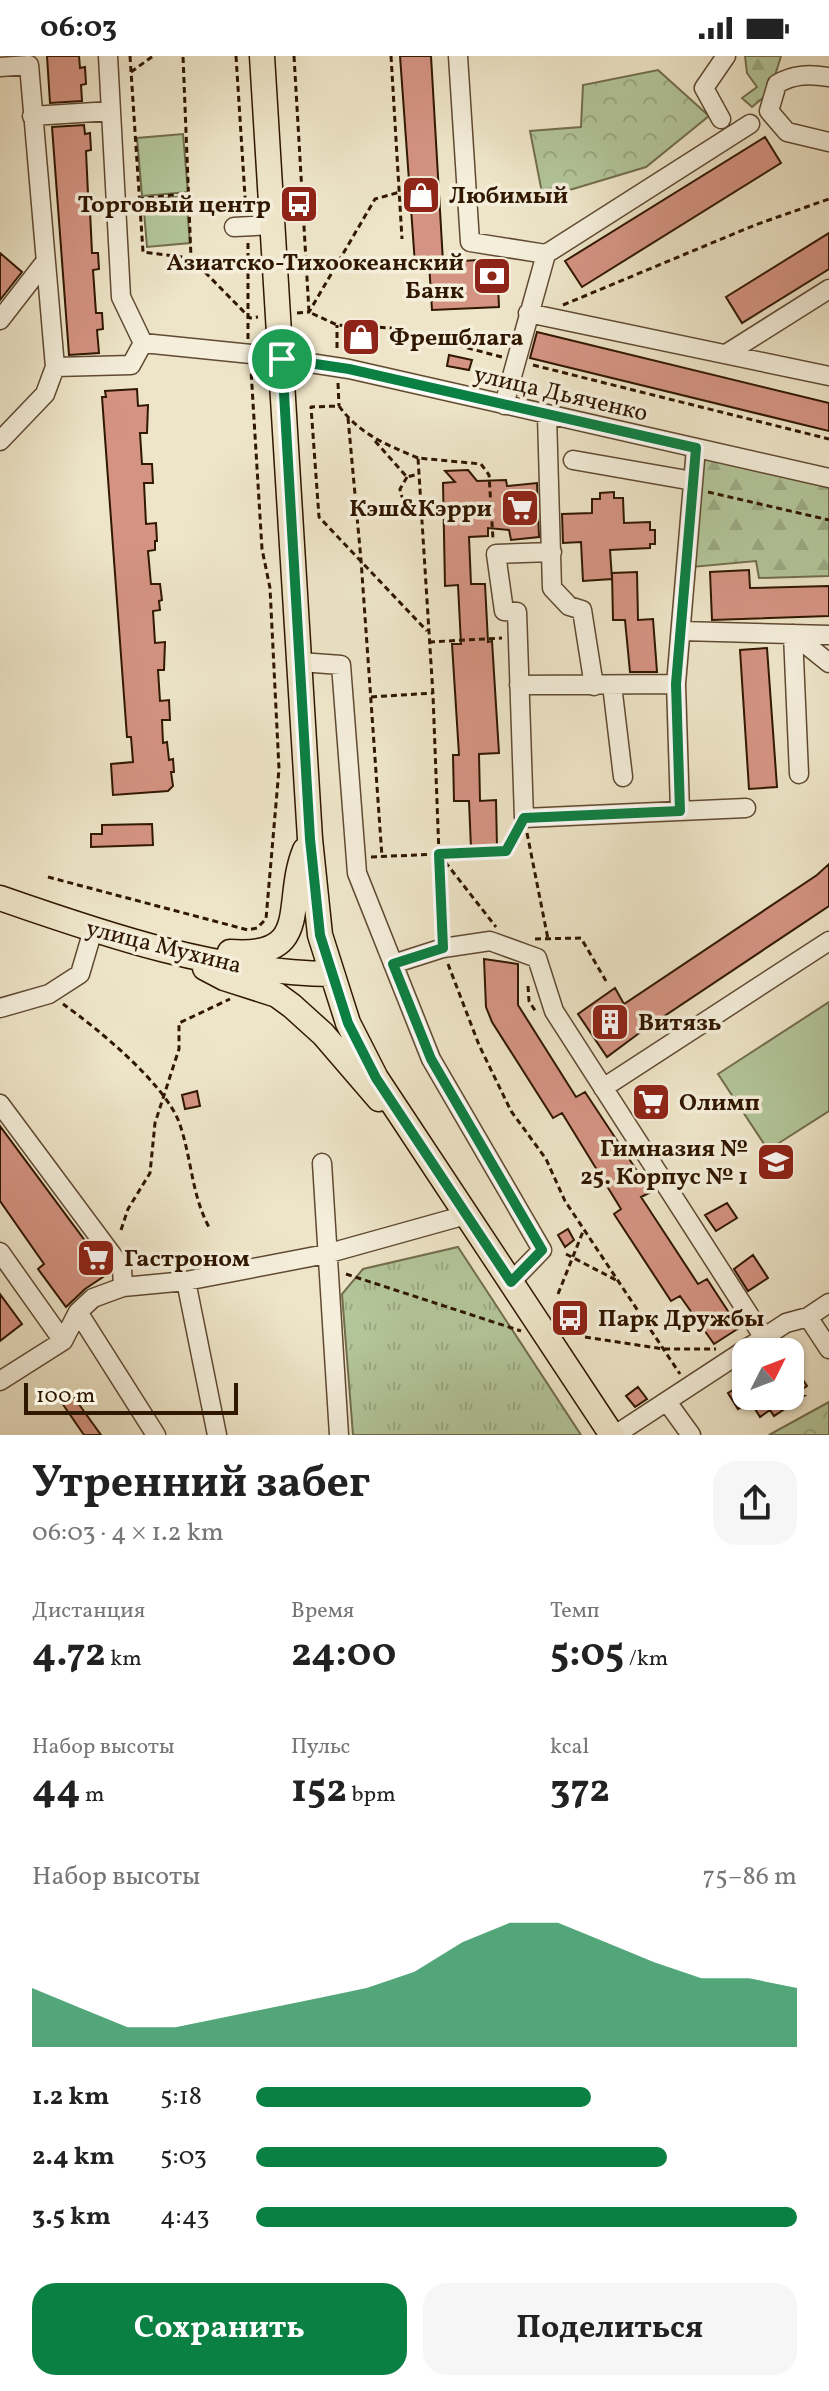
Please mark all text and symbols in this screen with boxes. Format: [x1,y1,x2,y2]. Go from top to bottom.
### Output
text: 06:03 [40,7,117,49]
shop icon: Любимый [400,174,442,216]
place label: Любимый [449,180,568,214]
bus stop icon: Торговый центр [278,183,320,225]
place label: Торговый центр [77,189,271,223]
place label: Азиатско-Тихоокеанский Банк [166,247,464,309]
bank icon: Азиатско-Тихоокеанский Банк [471,255,513,297]
shop icon: Фрешблага [340,316,382,358]
place label: Фрешблага [389,322,524,356]
pin [248,325,316,393]
icon: arrive [260,337,304,381]
street label: улица Дьяченко [470,358,651,432]
supermarket icon: Кэш&Кэрри [499,487,541,529]
place label: Кэш&Кэрри [349,493,492,527]
street label: улица Мухина [82,912,245,984]
building icon: Витязь [589,1001,631,1043]
place label: Витязь [638,1007,722,1041]
supermarket icon: Олимп [630,1081,672,1123]
place label: Олимп [679,1087,760,1121]
place label: Гимназия № 25. Корпус № 1 [580,1133,748,1195]
school or university icon: Гимназия № 25. Корпус № 1 [755,1141,797,1183]
supermarket icon: Гастроном [75,1237,117,1279]
place label: Гастроном [124,1243,250,1277]
bus stop icon: Парк Дружбы [549,1297,591,1339]
place label: Парк Дружбы [598,1303,764,1337]
north arrow [732,1338,804,1410]
map controls [732,1338,804,1410]
scale bar [24,1379,238,1415]
text: 100 m [36,1381,95,1412]
text: Утренний забег [32,1454,370,1515]
button: share [713,1461,797,1545]
text: 06:03 · 4 × 1.2 km [32,1515,224,1551]
text: Дистанция [32,1596,145,1627]
text: Время [291,1596,354,1627]
text: Темп [550,1596,600,1627]
text: 4.72 [32,1627,106,1683]
text: 24:00 [291,1627,397,1683]
text: 5:05 [550,1627,624,1683]
text: km [106,1644,142,1675]
text: /km [624,1644,668,1675]
text: Набор высоты [32,1732,175,1763]
text: Пульс [291,1732,350,1763]
text: kcal [550,1732,589,1763]
text: 44 [32,1763,80,1819]
text: 152 [291,1763,347,1819]
text: 372 [550,1763,610,1819]
text: m [80,1780,104,1811]
text: bpm [347,1780,396,1811]
text: Набор высоты [32,1859,200,1895]
text: 75–86 m [703,1859,797,1895]
text: 1.2 km [32,2079,109,2115]
text: 5:18 [160,2079,202,2115]
text: 2.4 km [32,2139,115,2175]
text: 5:03 [160,2139,207,2175]
text: 3.5 km [32,2199,111,2235]
text: 4:43 [160,2199,209,2235]
button: Сохранить [32,2283,407,2375]
button: Поделиться [423,2283,797,2375]

